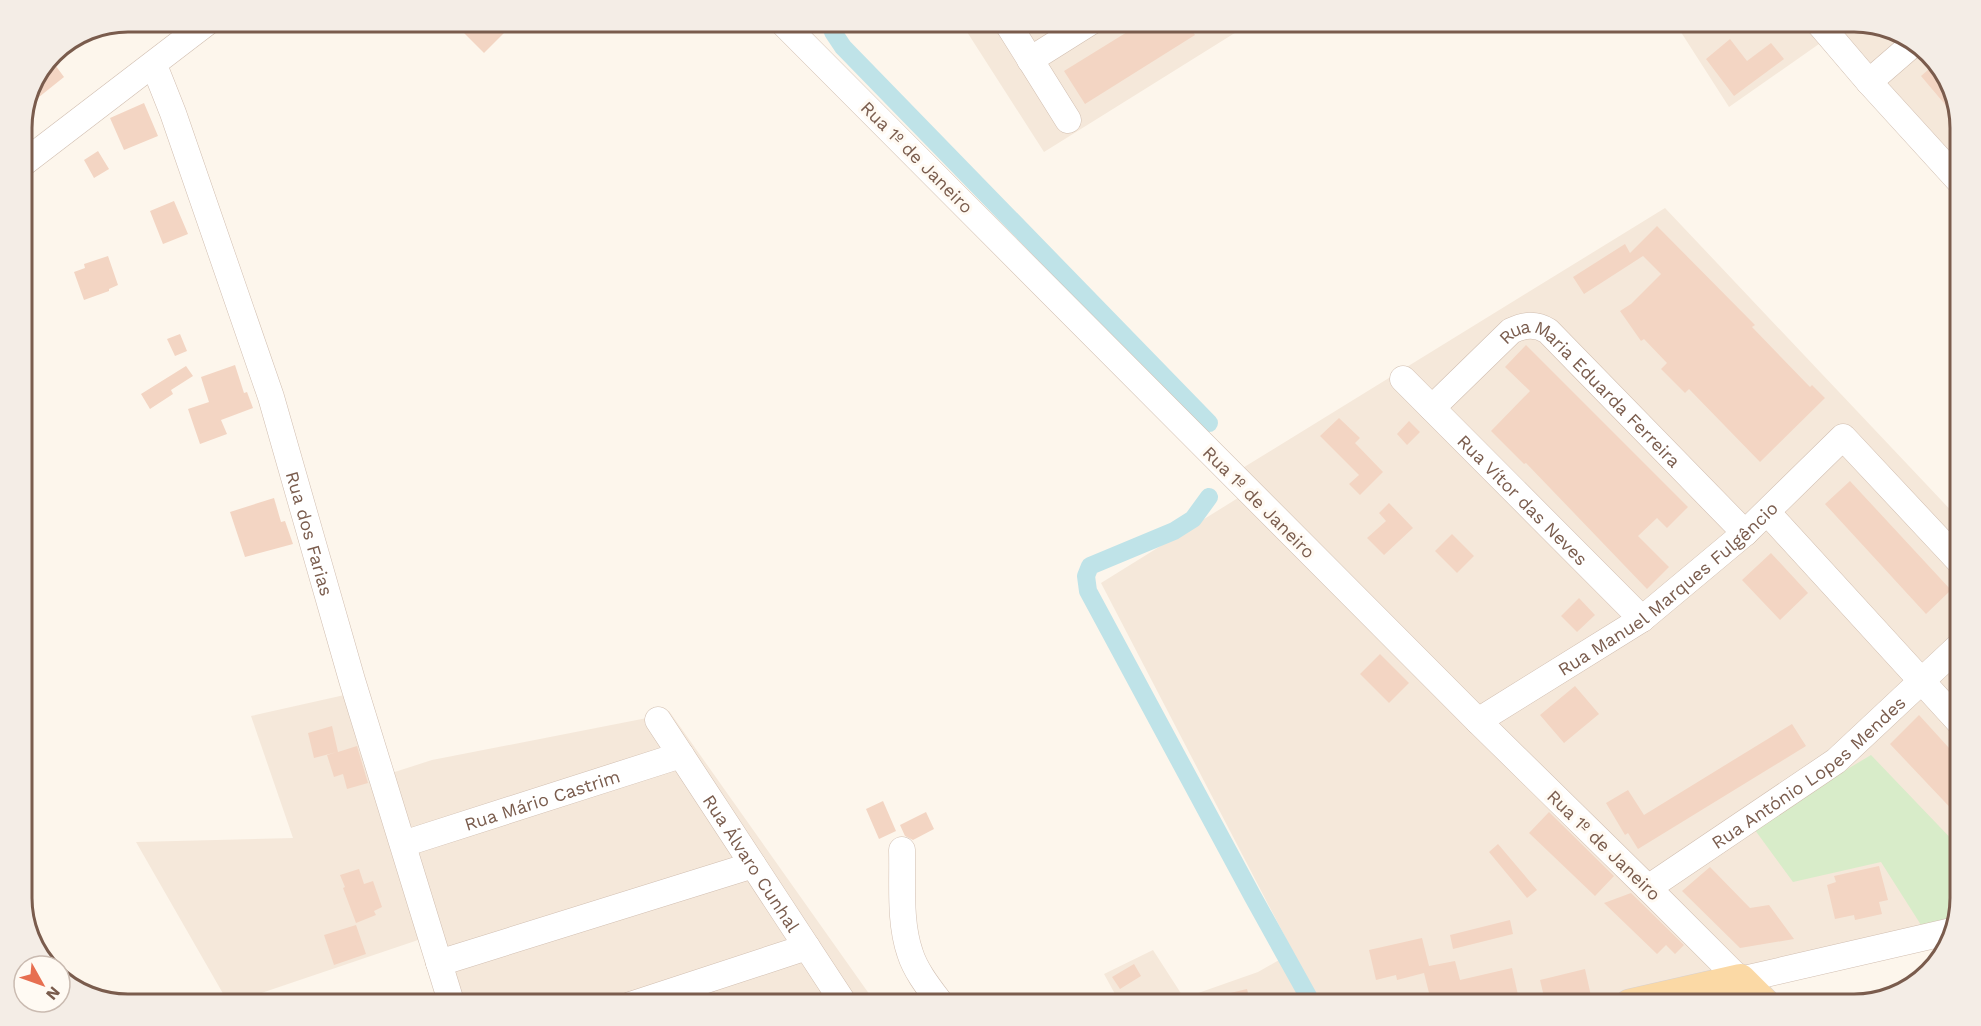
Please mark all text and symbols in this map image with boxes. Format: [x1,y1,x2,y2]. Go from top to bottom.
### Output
street label: Rua 1º de Janeiro [857,97,977,217]
street label: Rua Maria Eduarda Ferreira [1494,315,1685,471]
street label: Rua Vítor das Neves [1454,430,1592,569]
street label: Rua 1º de Janeiro [1199,442,1319,562]
street label: Rua dos Farias [282,469,338,598]
street label: Rua Manuel Marques Fulgêncio [1554,497,1782,679]
street label: Rua António Lopes Mendes [1707,691,1909,853]
street label: Rua Mário Castrim [462,765,623,834]
street label: Rua 1º de Janeiro [1543,785,1665,905]
street label: Rua Álvaro Cunhal [699,790,805,936]
north arrow [12,954,72,1014]
text: N [42,983,64,1004]

